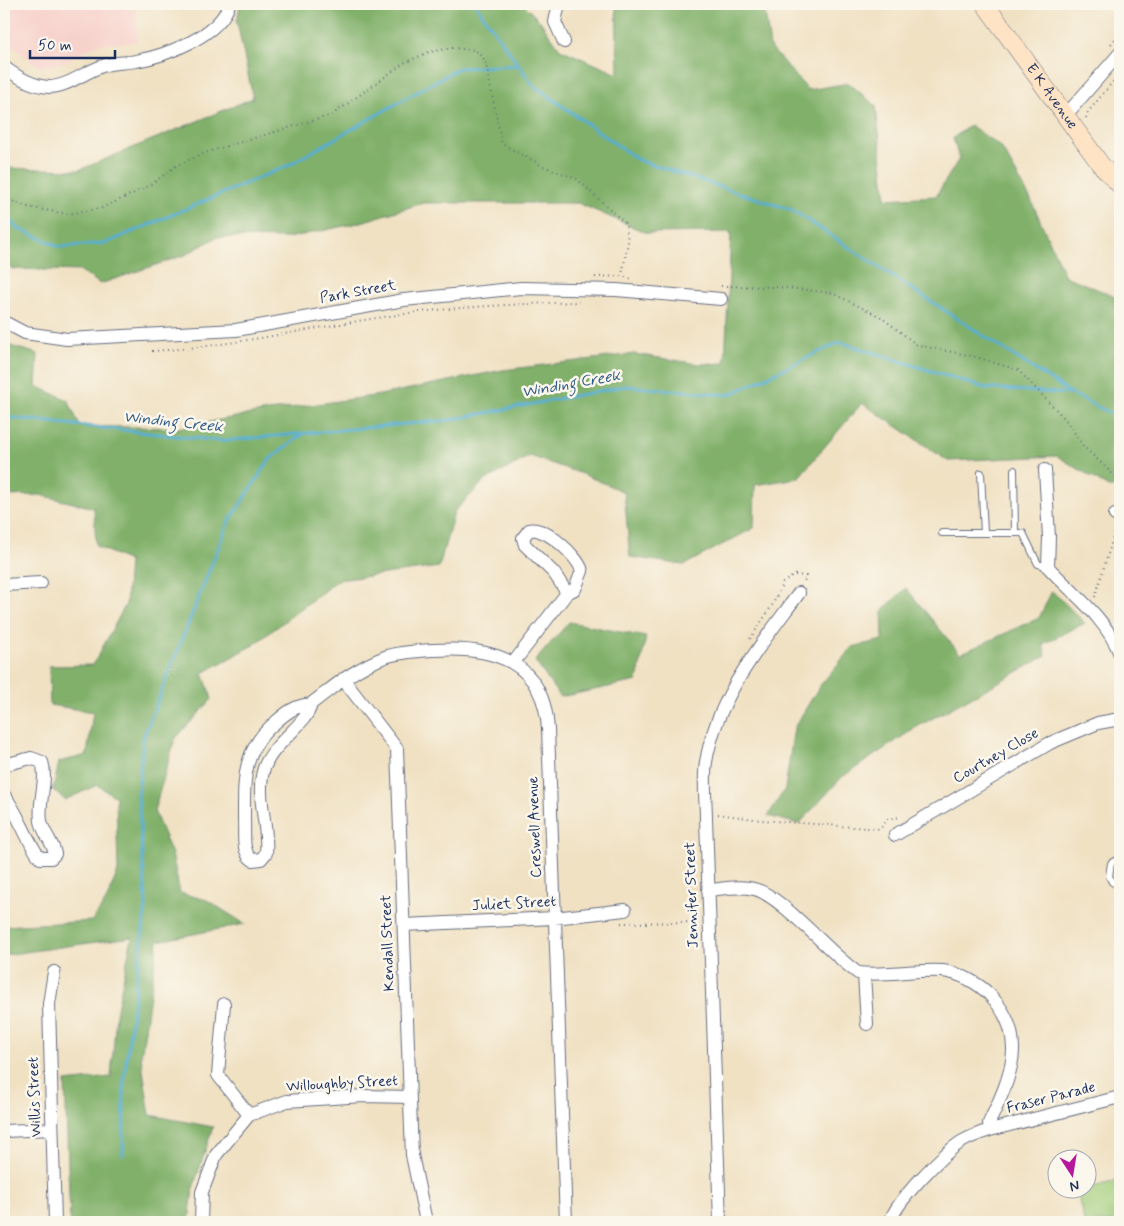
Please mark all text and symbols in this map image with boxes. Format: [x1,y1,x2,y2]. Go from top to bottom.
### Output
scale bar [30,28,115,60]
text: 50 m [38,36,72,56]
street label: E K Avenue [1021,60,1082,134]
street label: Park Street [318,275,398,309]
water label: Winding Creek [520,365,623,405]
water label: Winding Creek [122,406,225,440]
street label: Courtney Close [950,723,1043,789]
street label: Creswell Avenue [523,776,547,878]
street label: Jennifer Street [680,841,704,949]
street label: Juliet Street [471,892,557,916]
street label: Kendall Street [376,894,400,992]
street label: Willis Street [24,1056,46,1138]
street label: Willoughby Street [286,1071,399,1097]
street label: Fraser Parade [1004,1077,1098,1119]
north arrow [1046,1148,1096,1198]
text: N [1068,1176,1081,1196]

